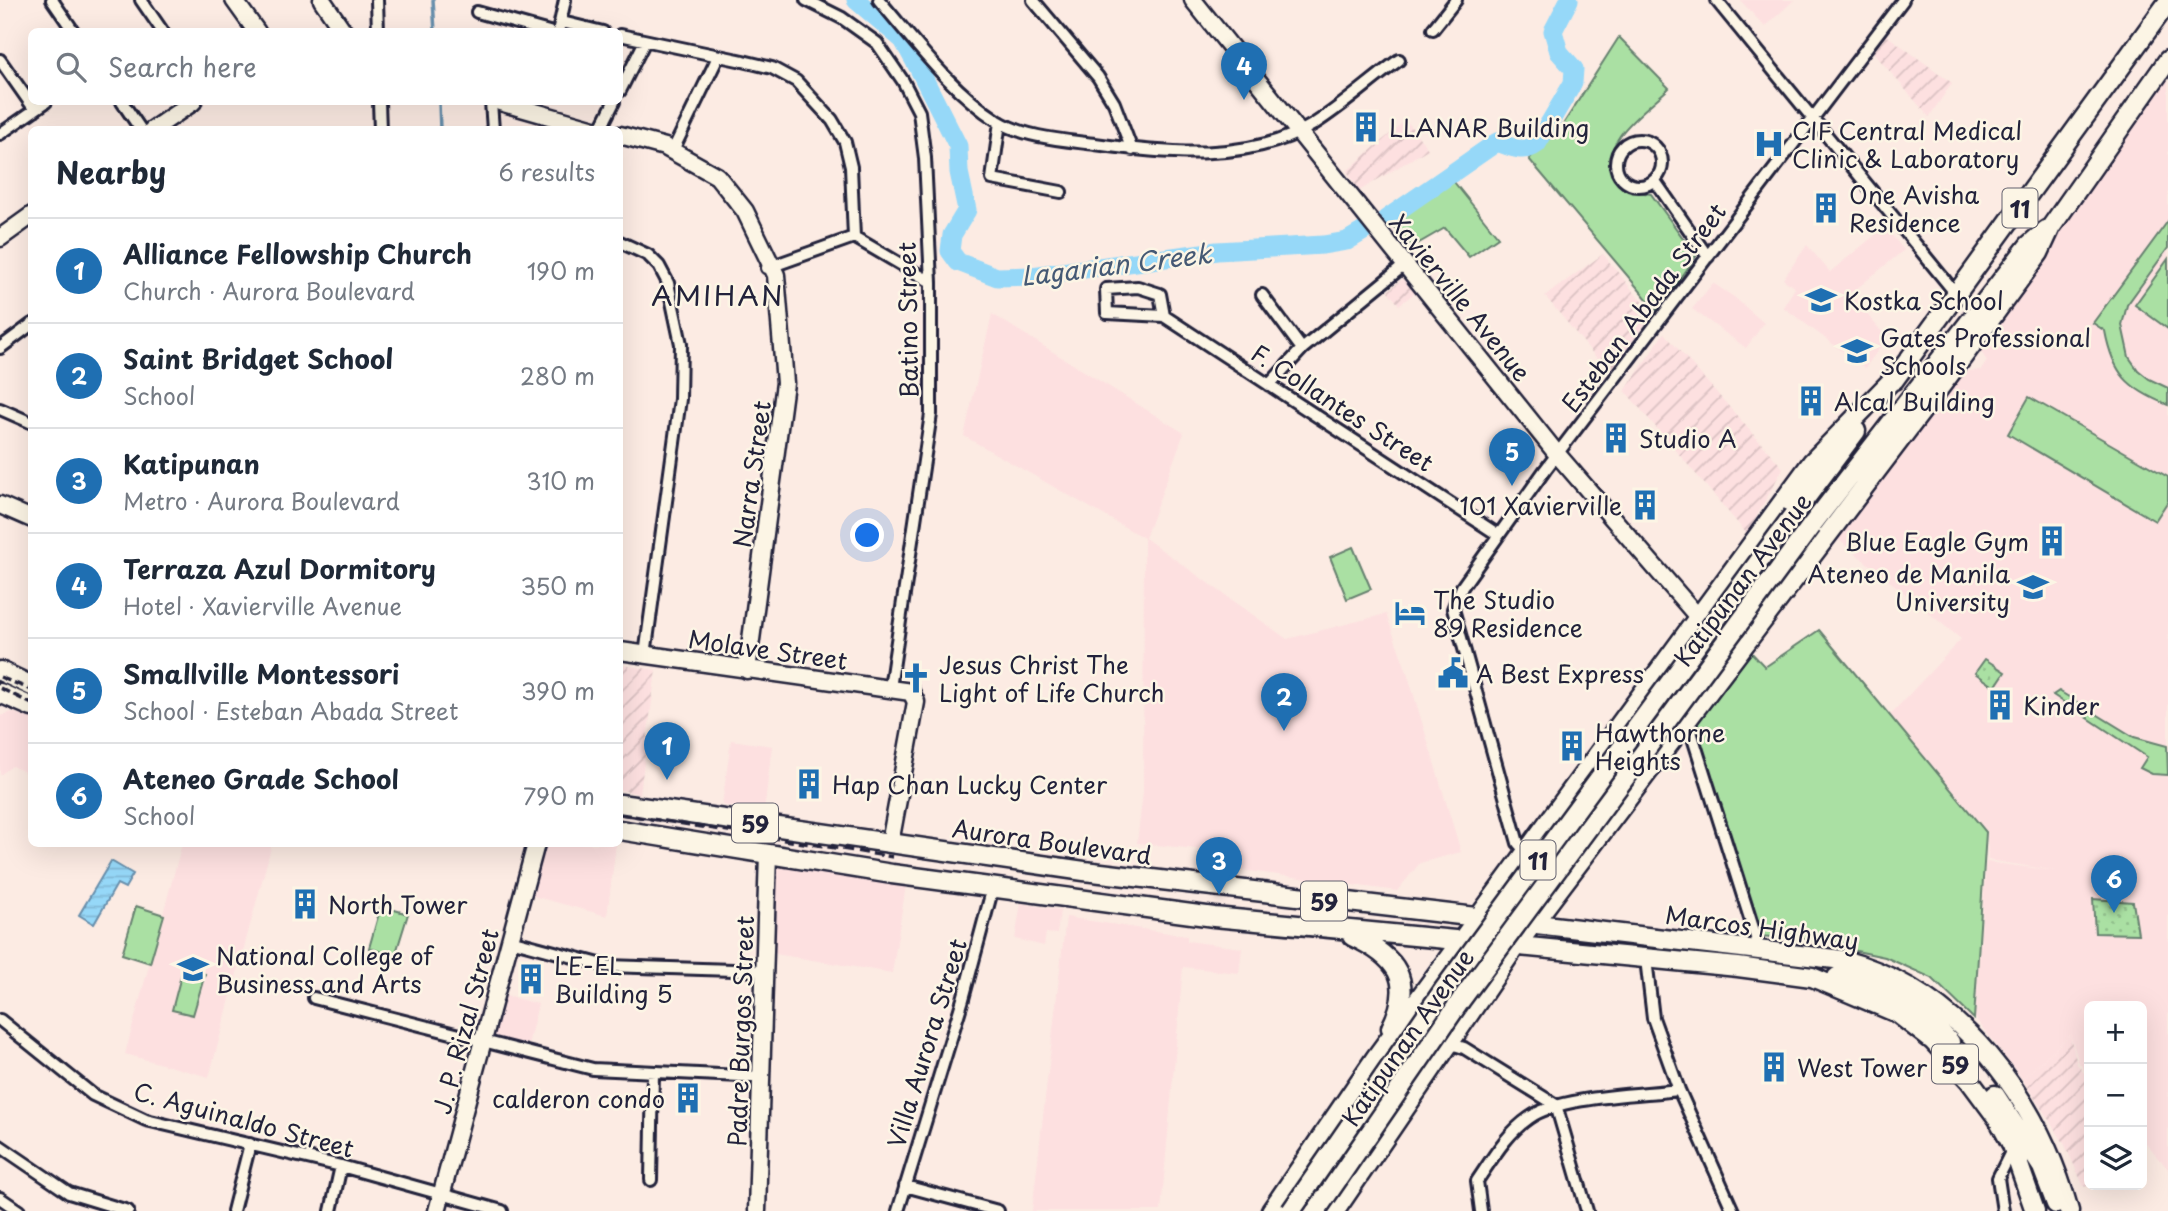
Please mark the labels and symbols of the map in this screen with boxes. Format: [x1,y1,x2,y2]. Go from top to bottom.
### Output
pin: 4 [1221,42,1267,100]
place label: LLANAR Building [1389,109,1589,145]
building icon: LLANAR Building [1349,110,1383,144]
place label: CIF Central Medical Clinic & Laboratory [1792,112,2022,176]
hospital icon: CIF Central Medical Clinic & Laboratory [1752,127,1786,161]
place label: One Avisha Residence [1849,176,1979,240]
road number: 11 [2002,188,2038,228]
building icon: One Avisha Residence [1809,191,1843,225]
street label: Esteban Abada Street [1552,195,1734,419]
street label: Xavierville Avenue [1382,205,1540,389]
water label: Lagarian Creek [1018,233,1215,295]
street label: Batino Street [888,241,926,398]
district label: AMIHAN [651,273,785,316]
place label: Kostka School [1844,282,2004,318]
school or university icon: Kostka School [1804,283,1838,317]
place label: Gates Professional Schools [1880,319,2091,383]
street label: F. Collantes Street [1245,334,1441,480]
school or university icon: Gates Professional Schools [1840,334,1874,368]
place label: Alcal Building [1834,383,1995,419]
building icon: Alcal Building [1794,384,1828,418]
street label: Narra Street [723,398,779,550]
place label: Studio A [1639,420,1737,456]
building icon: Studio A [1599,421,1633,455]
pin: 5 [1489,428,1535,486]
street label: Katipunan Avenue [1665,485,1819,673]
place label: 101 Xavierville [1459,487,1622,523]
building icon: 101 Xavierville [1628,488,1662,522]
your location [850,518,884,552]
place label: Blue Eagle Gym [1845,523,2029,559]
building icon: Blue Eagle Gym [2035,524,2069,558]
place label: Ateneo de Manila University [1808,555,2010,619]
school or university icon: Ateneo de Manila University [2016,570,2050,604]
place label: The Studio 89 Residence [1433,581,1583,645]
hotel icon: The Studio 89 Residence [1393,596,1427,630]
street label: Molave Street [686,620,850,678]
place label: Jesus Christ The Light of Life Church [939,646,1165,710]
place label: A Best Express [1476,655,1644,691]
public building icon: A Best Express [1436,656,1470,690]
church icon: Jesus Christ The Light of Life Church [899,661,933,695]
pin: 2 [1261,673,1307,731]
place label: Kinder [2023,687,2099,723]
building icon: Kinder [1983,688,2017,722]
place label: Hawthorne Heights [1595,714,1725,778]
pin: 1 [644,722,690,780]
building icon: Hawthorne Heights [1555,729,1589,763]
place label: Hap Chan Lucky Center [832,766,1108,802]
building icon: Hap Chan Lucky Center [792,767,826,801]
road number: 59 [732,804,778,842]
street label: Aurora Boulevard [950,809,1154,873]
pin: 3 [1196,837,1242,895]
road number: 11 [1520,840,1556,880]
pin: 6 [2091,855,2137,913]
road number: 59 [1301,882,1347,920]
place label: North Tower [328,886,468,922]
building icon: North Tower [288,887,322,921]
street label: Marcos Highway [1663,896,1861,958]
street label: Padre Burgos Street [718,915,762,1147]
street label: J. P. Rizal Street [423,924,507,1118]
street label: Villa Aurora Street [877,934,975,1152]
place label: National College of Business and Arts [216,937,434,1001]
street label: Katipunan Avenue [1332,941,1482,1133]
place label: LE-EL Building 5 [554,947,673,1011]
school or university icon: National College of Business and Arts [176,952,210,986]
building icon: LE-EL Building 5 [514,962,548,996]
road number: 59 [1932,1044,1978,1084]
place label: West Tower [1797,1049,1928,1085]
building icon: West Tower [1757,1050,1791,1084]
street label: C. Aguinaldo Street [130,1072,358,1166]
place label: calderon condo [492,1080,665,1116]
building icon: calderon condo [671,1081,705,1115]

